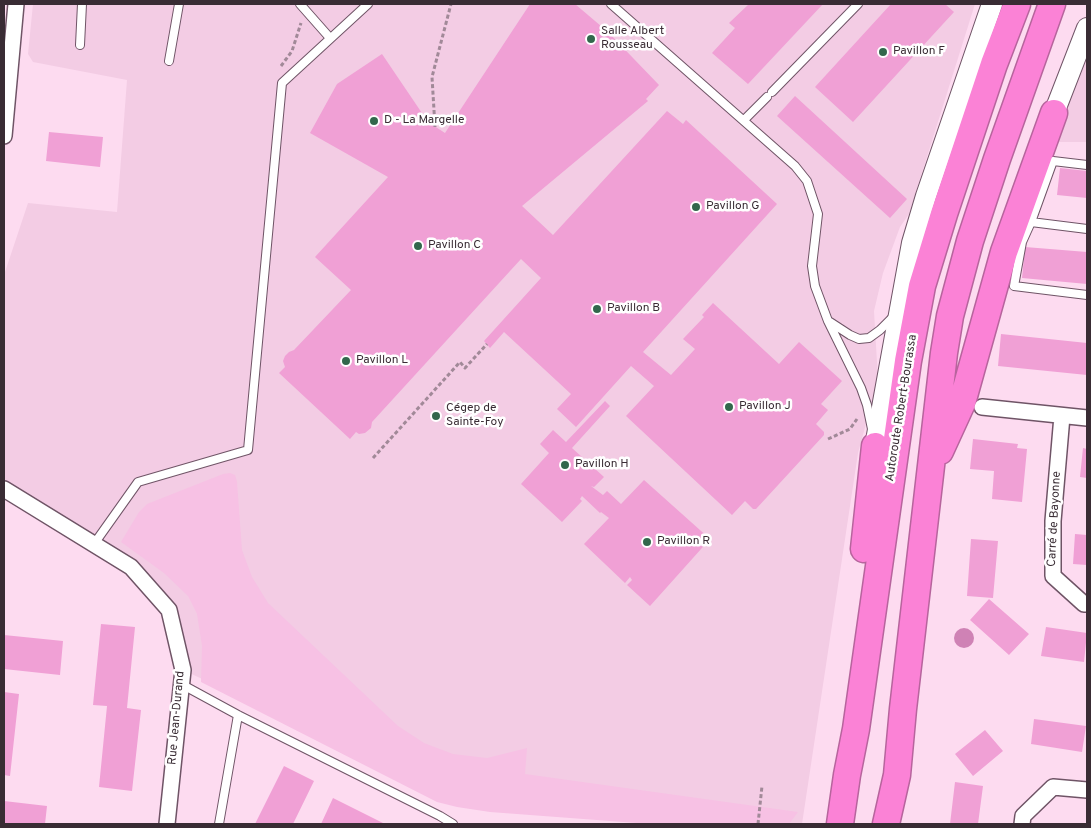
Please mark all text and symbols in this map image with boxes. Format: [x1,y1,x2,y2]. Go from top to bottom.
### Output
place label: Salle Albert Rousseau [601,25,664,53]
marker: Salle Albert Rousseau [585,33,597,45]
place label: Pavillon F [893,45,945,59]
marker: Pavillon F [877,46,889,58]
place label: D - La Margelle [384,114,464,128]
marker: D - La Margelle [368,115,380,127]
place label: Pavillon G [706,200,760,214]
marker: Pavillon G [690,201,702,213]
place label: Pavillon C [428,239,481,253]
marker: Pavillon C [412,240,424,252]
place label: Pavillon B [607,302,660,316]
marker: Pavillon B [591,303,603,315]
street label: Autoroute Robert-Bourassa [883,334,921,482]
place label: Pavillon L [356,354,408,368]
marker: Pavillon L [340,355,352,367]
place label: Pavillon J [739,400,791,414]
marker: Pavillon J [723,401,735,413]
place label: Cégep de Sainte-Foy [446,402,504,430]
marker: Cégep de Sainte-Foy [430,410,442,422]
place label: Pavillon H [575,458,629,472]
marker: Pavillon H [559,459,571,471]
street label: Carré de Bayonne [1045,471,1065,567]
place label: Pavillon R [657,535,710,549]
marker: Pavillon R [641,536,653,548]
street label: Rue Jean-Durand [166,670,188,766]

